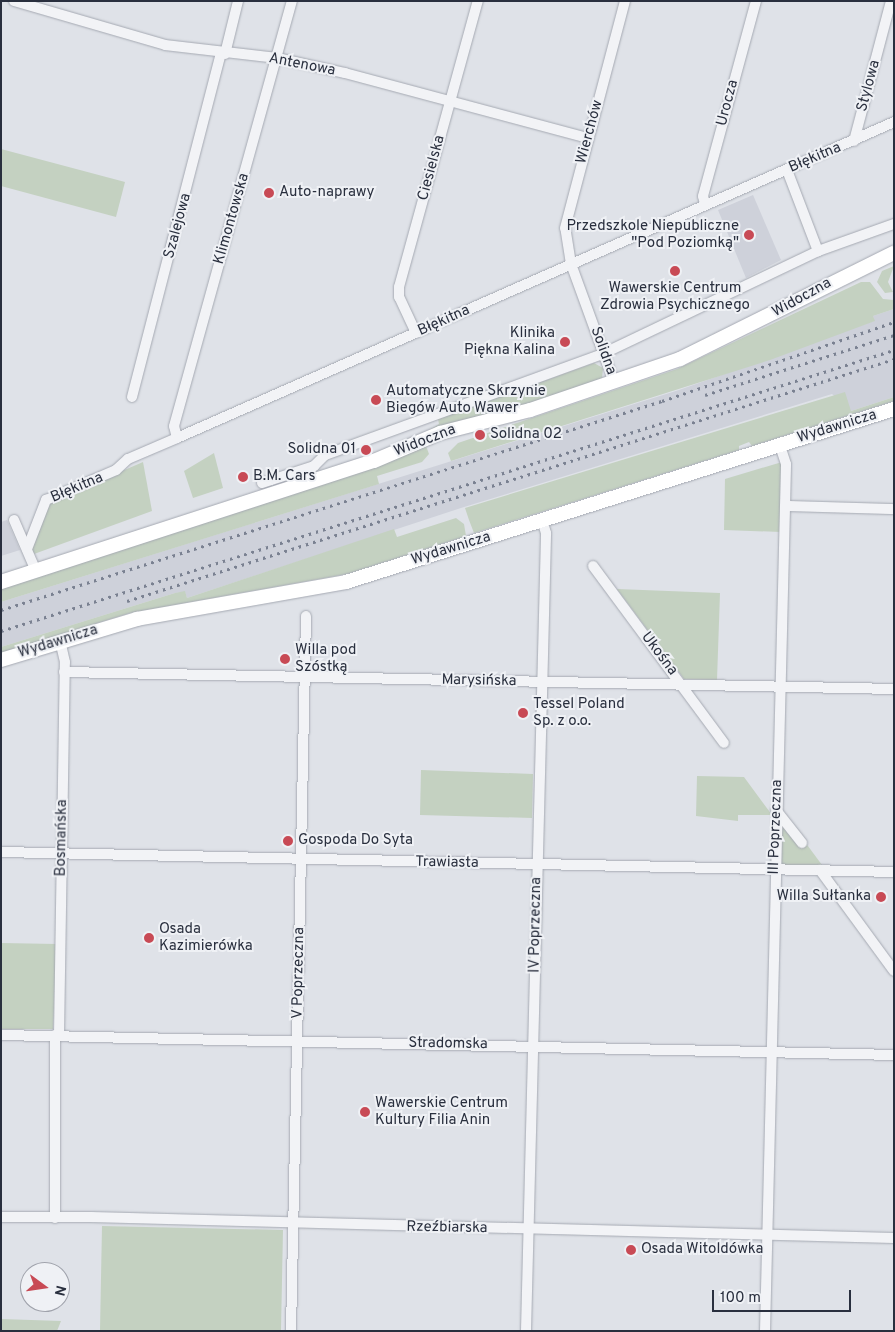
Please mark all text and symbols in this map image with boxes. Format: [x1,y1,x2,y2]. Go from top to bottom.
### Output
street label: Antenowa [267,50,337,80]
street label: Stylowa [853,58,885,114]
street label: Urocza [713,78,743,128]
street label: Wierchów [573,98,607,166]
street label: Ciesielska [415,133,449,203]
street label: Błękitna [786,139,844,177]
street label: Klimontowska [210,171,254,267]
place label: Auto-naprawy [279,184,374,202]
marker: Auto-naprawy [263,187,275,199]
street label: Szalejowa [161,191,195,261]
place label: Przedszkole Niepubliczne "Pod Poziomką" [566,217,739,252]
marker: Przedszkole Niepubliczne "Pod Poziomką" [743,229,755,241]
marker: Wawerskie Centrum Zdrowia Psychicznego [669,265,681,277]
street label: Widoczna [769,274,835,322]
place label: Wawerskie Centrum Zdrowia Psychicznego [600,279,750,314]
street label: Błękitna [415,302,473,340]
place label: Klinika Piękna Kalina [464,324,555,359]
street label: Solidna [586,325,620,377]
marker: Klinika Piękna Kalina [559,336,571,348]
place label: Automatyczne Skrzynie Biegów Auto Wawer [386,382,546,417]
marker: Automatyczne Skrzynie Biegów Auto Wawer [370,394,382,406]
street label: Wydawnicza [795,406,879,448]
street label: Widoczna [392,421,458,461]
place label: Solidna 02 [490,426,562,444]
marker: Solidna 02 [474,429,486,441]
place label: Solidna 01 [288,441,356,459]
marker: Solidna 01 [360,444,372,456]
place label: B.M. Cars [253,468,316,486]
street label: Błękitna [48,469,106,507]
marker: B.M. Cars [237,471,249,483]
street label: Wydawnicza [409,528,493,570]
street label: Wydawnicza [16,621,100,663]
street label: Ukośna [637,629,681,679]
place label: Willa pod Szóstką [295,641,356,676]
marker: Willa pod Szóstką [279,653,291,665]
street label: Marysińska [441,671,517,691]
place label: Tessel Poland Sp. z o.o. [533,695,625,730]
marker: Tessel Poland Sp. z o.o. [517,707,529,719]
street label: III Poprzeczna [765,779,787,875]
street label: Bosmańska [52,799,72,877]
place label: Gospoda Do Syta [298,832,413,850]
marker: Gospoda Do Syta [282,835,294,847]
street label: Trawiasta [415,853,479,873]
street label: IV Poprzeczna [526,877,546,973]
place label: Willa Sułtanka [776,888,871,906]
marker: Willa Sułtanka [875,891,887,903]
place label: Osada Kazimierówka [159,920,253,955]
street label: V Poprzeczna [289,927,309,1019]
marker: Osada Kazimierówka [143,932,155,944]
street label: Stradomska [408,1034,488,1054]
place label: Wawerskie Centrum Kultury Filia Anin [375,1094,508,1129]
marker: Wawerskie Centrum Kultury Filia Anin [359,1106,371,1118]
street label: Rzeźbiarska [406,1218,488,1238]
place label: Osada Witoldówka [641,1241,764,1259]
marker: Osada Witoldówka [625,1244,637,1256]
north arrow [20,1262,70,1312]
scale bar [715,1280,854,1312]
text: N [50,1284,69,1297]
text: 100 m [720,1289,761,1308]

